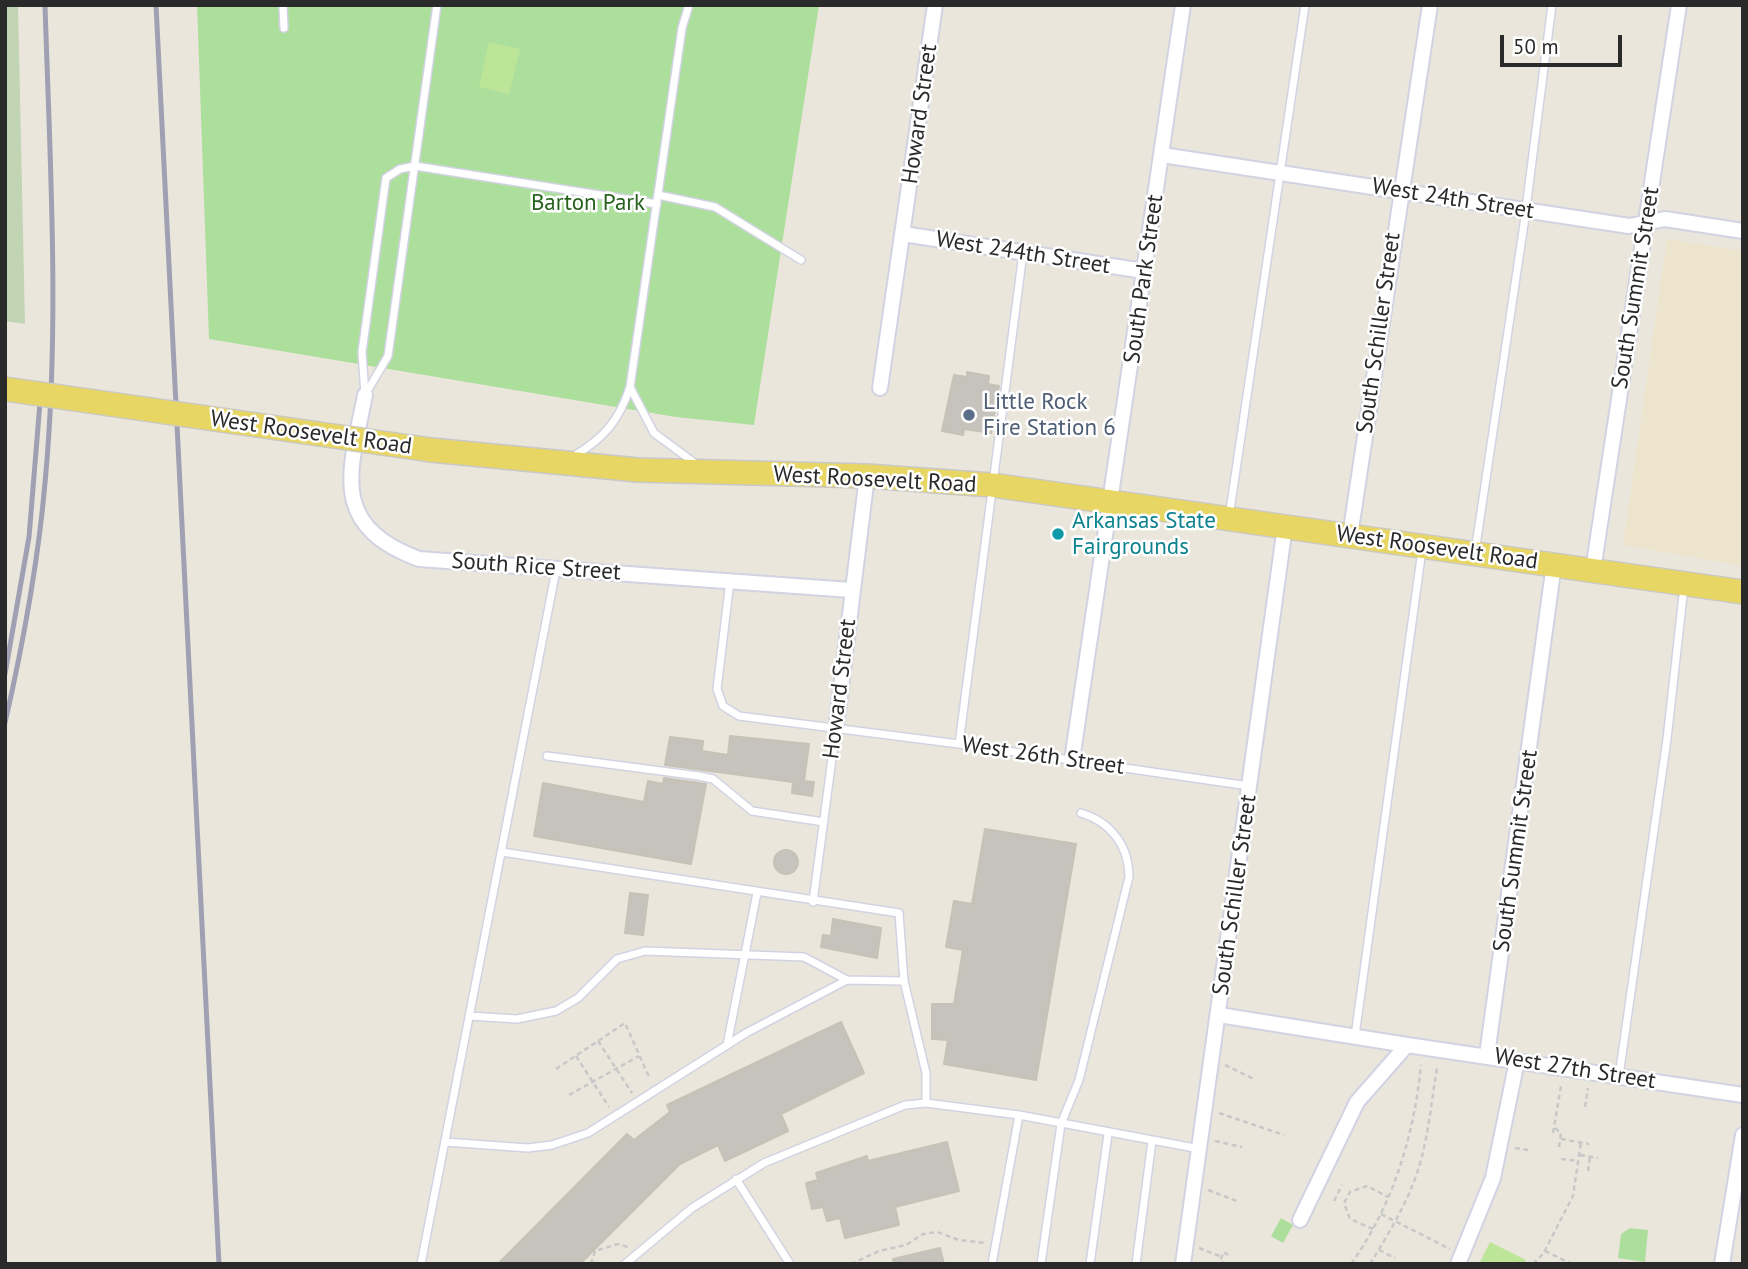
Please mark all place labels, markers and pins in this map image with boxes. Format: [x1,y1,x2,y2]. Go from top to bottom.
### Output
place label: Little Rock Fire Station 6 [983,388,1116,442]
marker: Little Rock Fire Station 6 [961,407,977,423]
place label: Arkansas State Fairgrounds [1072,507,1216,561]
marker: Arkansas State Fairgrounds [1050,526,1066,542]

